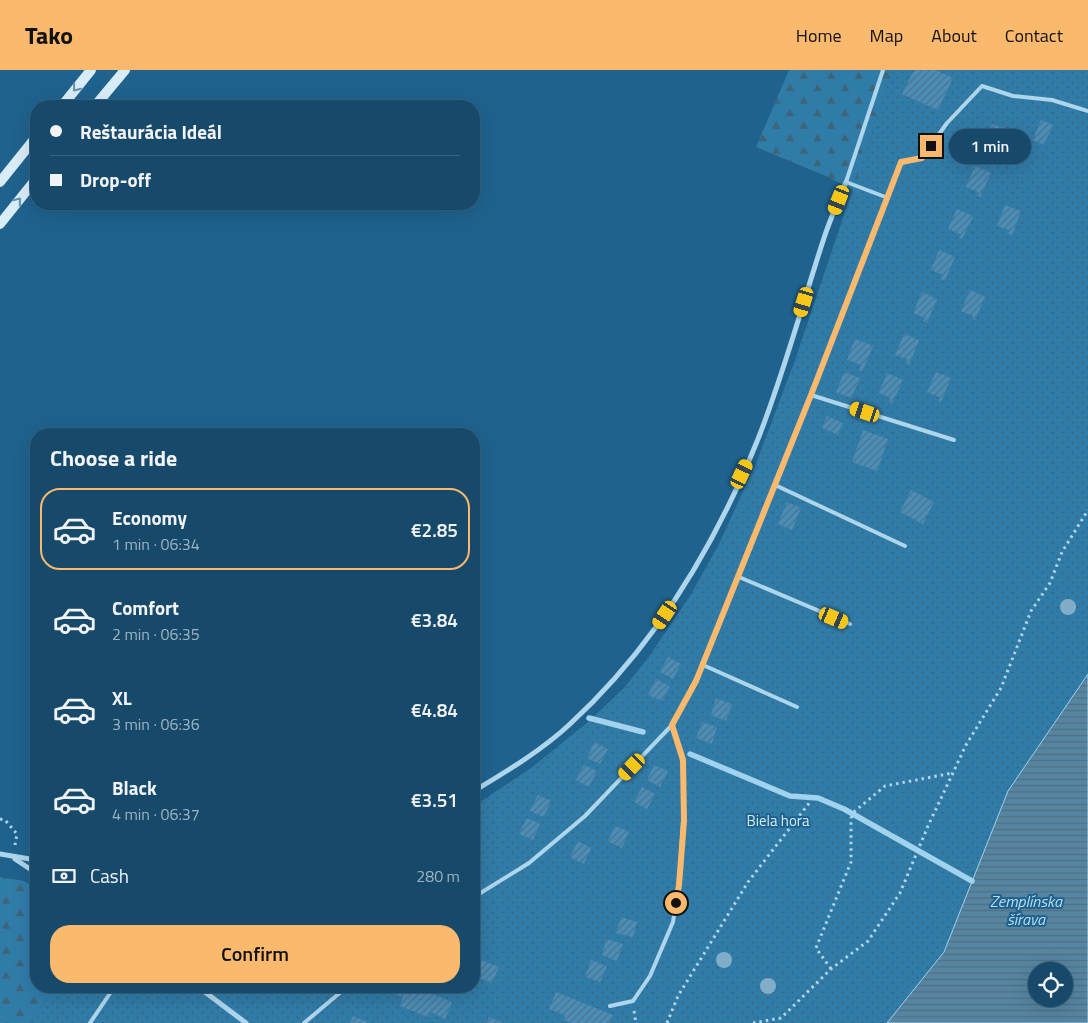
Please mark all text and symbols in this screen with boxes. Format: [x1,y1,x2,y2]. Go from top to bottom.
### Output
text: Tako [25,17,73,53]
text: Home [796,22,842,49]
text: Map [870,22,903,49]
text: About [931,22,977,49]
text: Contact [1005,22,1063,49]
one-way arrow [74,82,82,91]
text: Reštaurácia Ideál [80,117,222,146]
callout: 1 min [948,128,1031,164]
text: 1 min [971,134,1009,158]
route end [920,135,942,157]
text: Drop-off [80,165,151,194]
car [826,183,851,217]
one-way arrow [13,198,22,207]
car [792,285,815,319]
car [848,400,881,424]
text: Choose a ride [50,441,177,475]
car [728,457,755,491]
text: Economy [112,503,187,532]
icon: car [52,507,97,552]
text: €2.85 [411,515,458,544]
text: 1 min · 06:34 [112,532,200,556]
text: Comfort [112,593,179,622]
icon: car [52,597,97,642]
car [650,598,679,632]
text: €3.84 [411,605,458,634]
car [817,605,850,631]
text: 2 min · 06:35 [112,622,200,646]
text: XL [112,683,132,712]
icon: car [52,687,97,732]
text: €4.84 [411,695,458,724]
text: 3 min · 06:36 [112,712,200,736]
car [616,751,647,783]
text: Black [112,773,157,802]
icon: car [52,777,97,822]
text: €3.51 [411,785,458,814]
text: 4 min · 06:37 [112,802,200,826]
park label: Biela hora [746,809,810,832]
text: Cash [90,861,129,890]
icon: cash [50,862,78,890]
text: 280 m [416,864,460,888]
water label: Zemplínska šírava [990,889,1063,931]
route start [665,892,687,914]
button: Confirm [50,925,460,983]
map controls [1028,962,1073,1007]
button: locate [1028,962,1073,1007]

